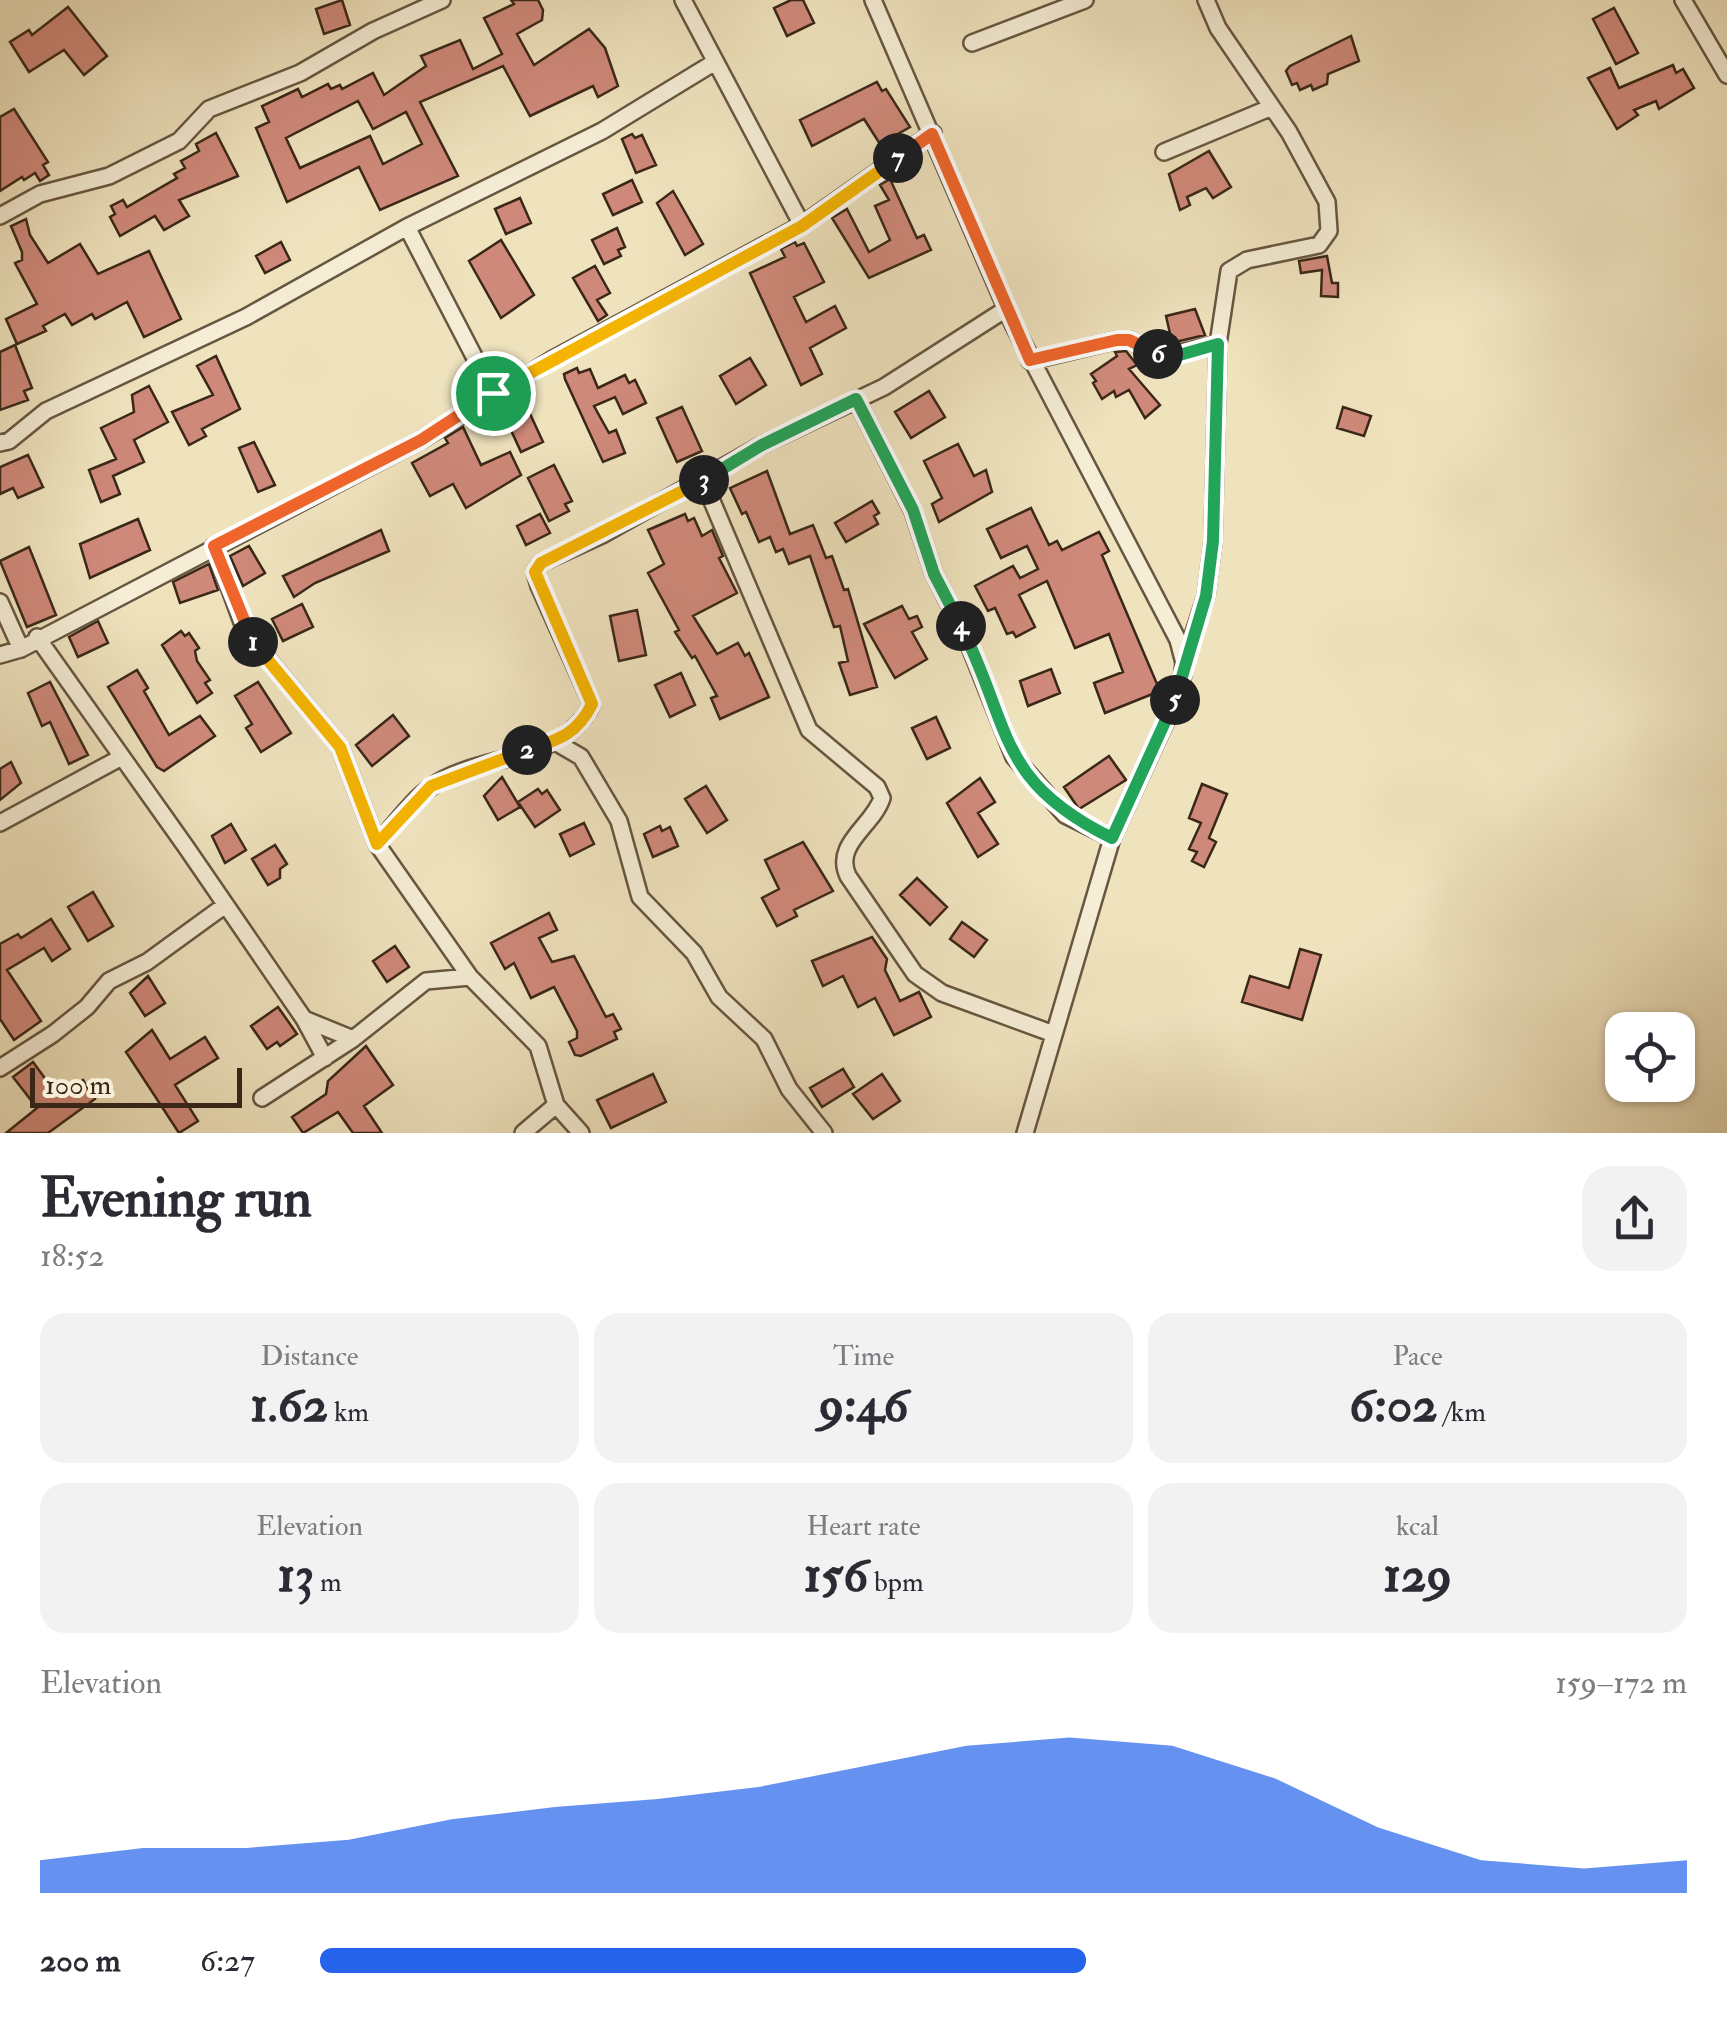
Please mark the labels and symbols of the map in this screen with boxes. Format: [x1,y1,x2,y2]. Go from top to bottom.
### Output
pin: 7 [873,133,923,183]
pin: 6 [1133,329,1183,379]
pin [451,351,536,436]
pin: 3 [679,455,729,505]
pin: 4 [936,601,986,651]
pin: 1 [228,617,278,667]
pin: 5 [1150,675,1200,725]
pin: 2 [502,725,552,775]
scale bar [30,1063,242,1108]

